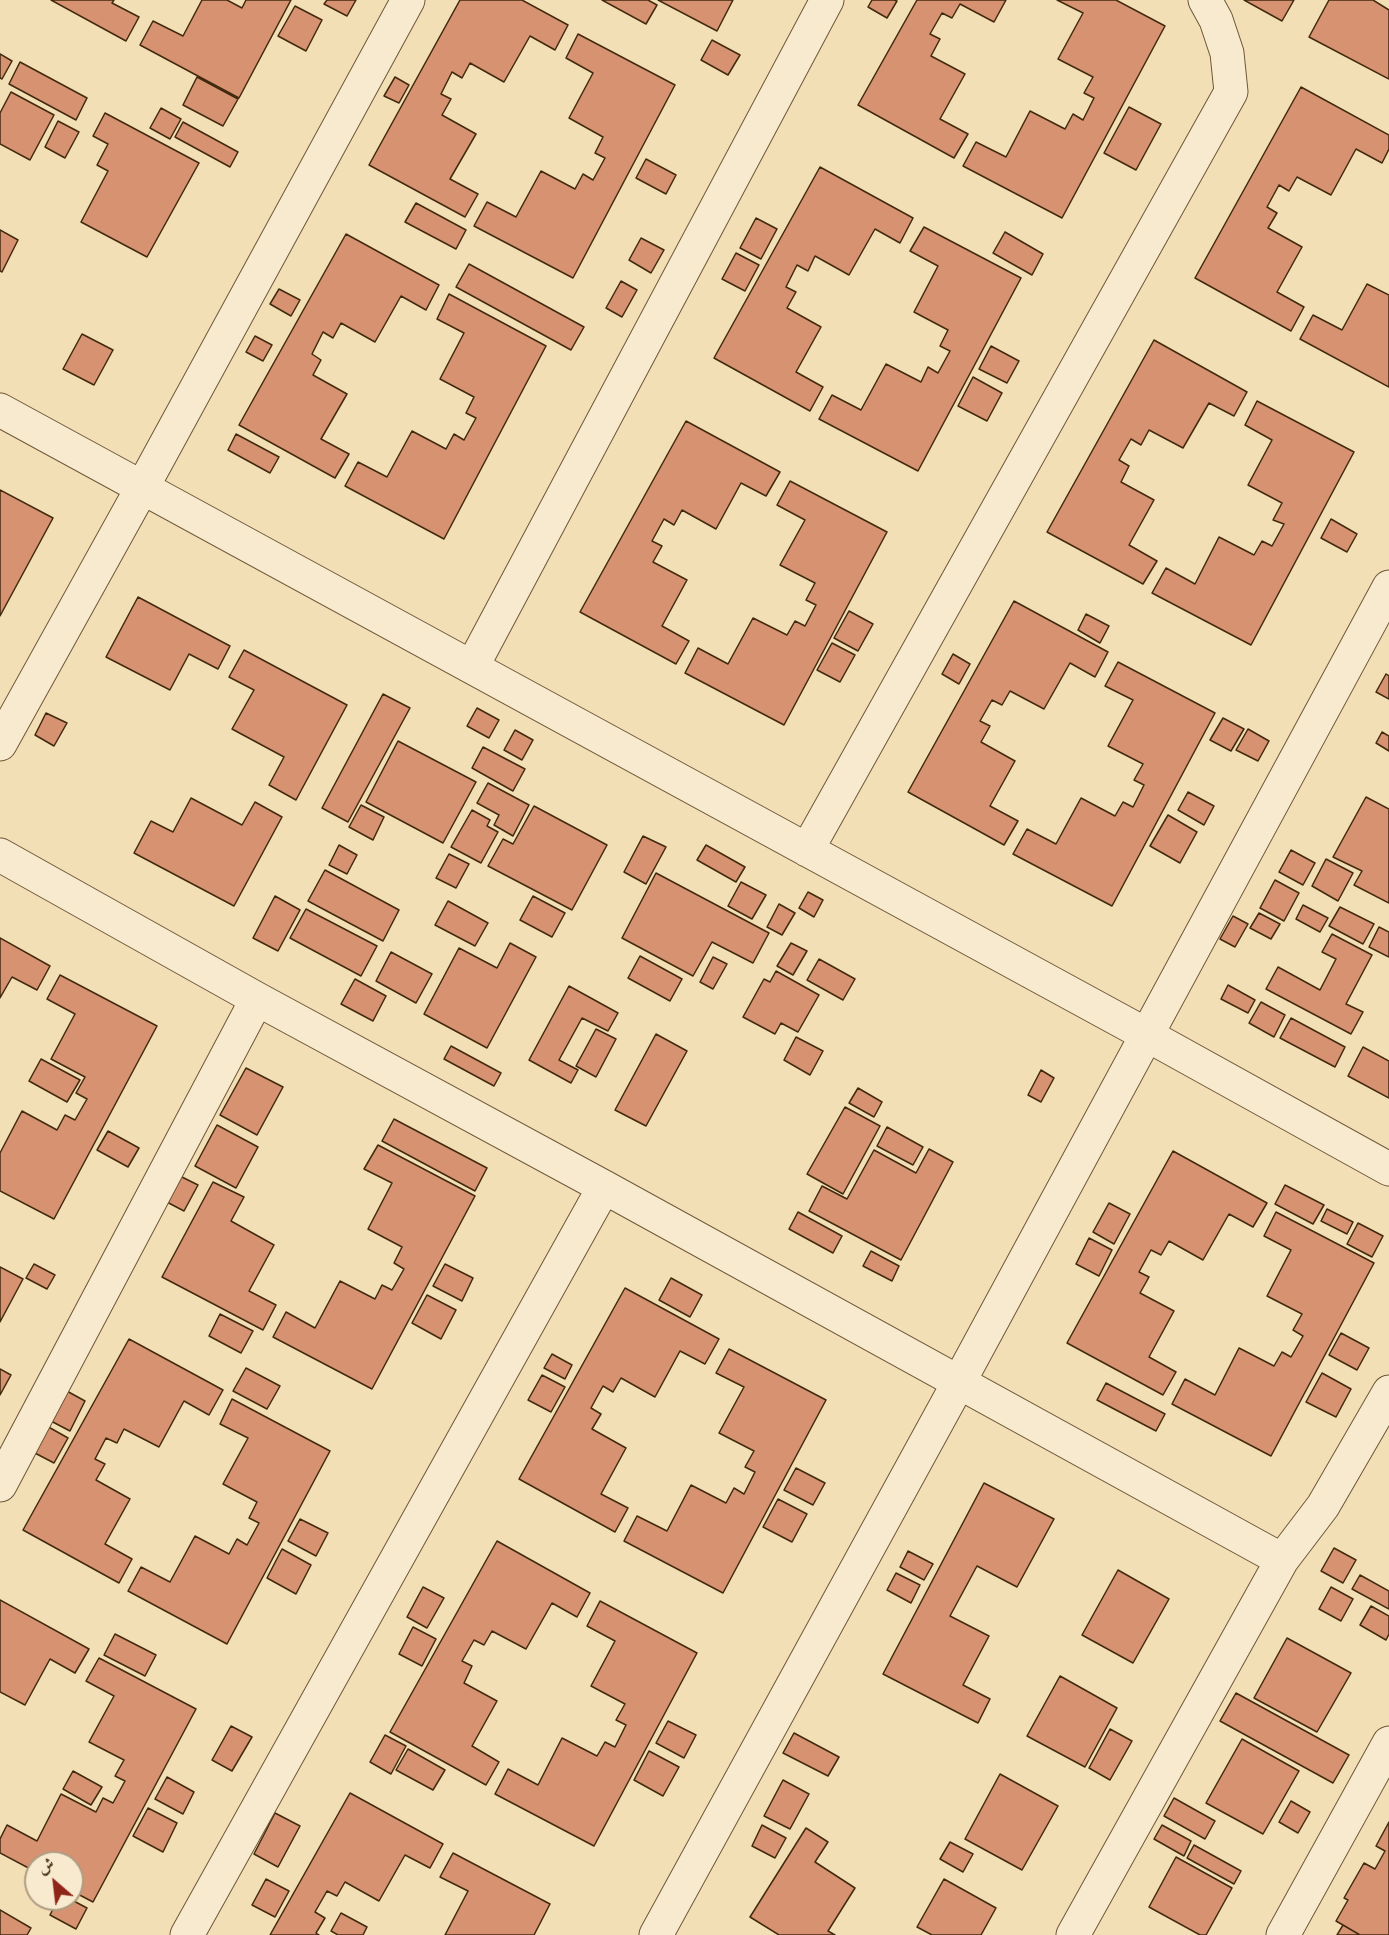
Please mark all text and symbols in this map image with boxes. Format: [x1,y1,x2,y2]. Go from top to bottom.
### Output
north arrow [24,1851,84,1911]
text: ش [34,1853,59,1880]

